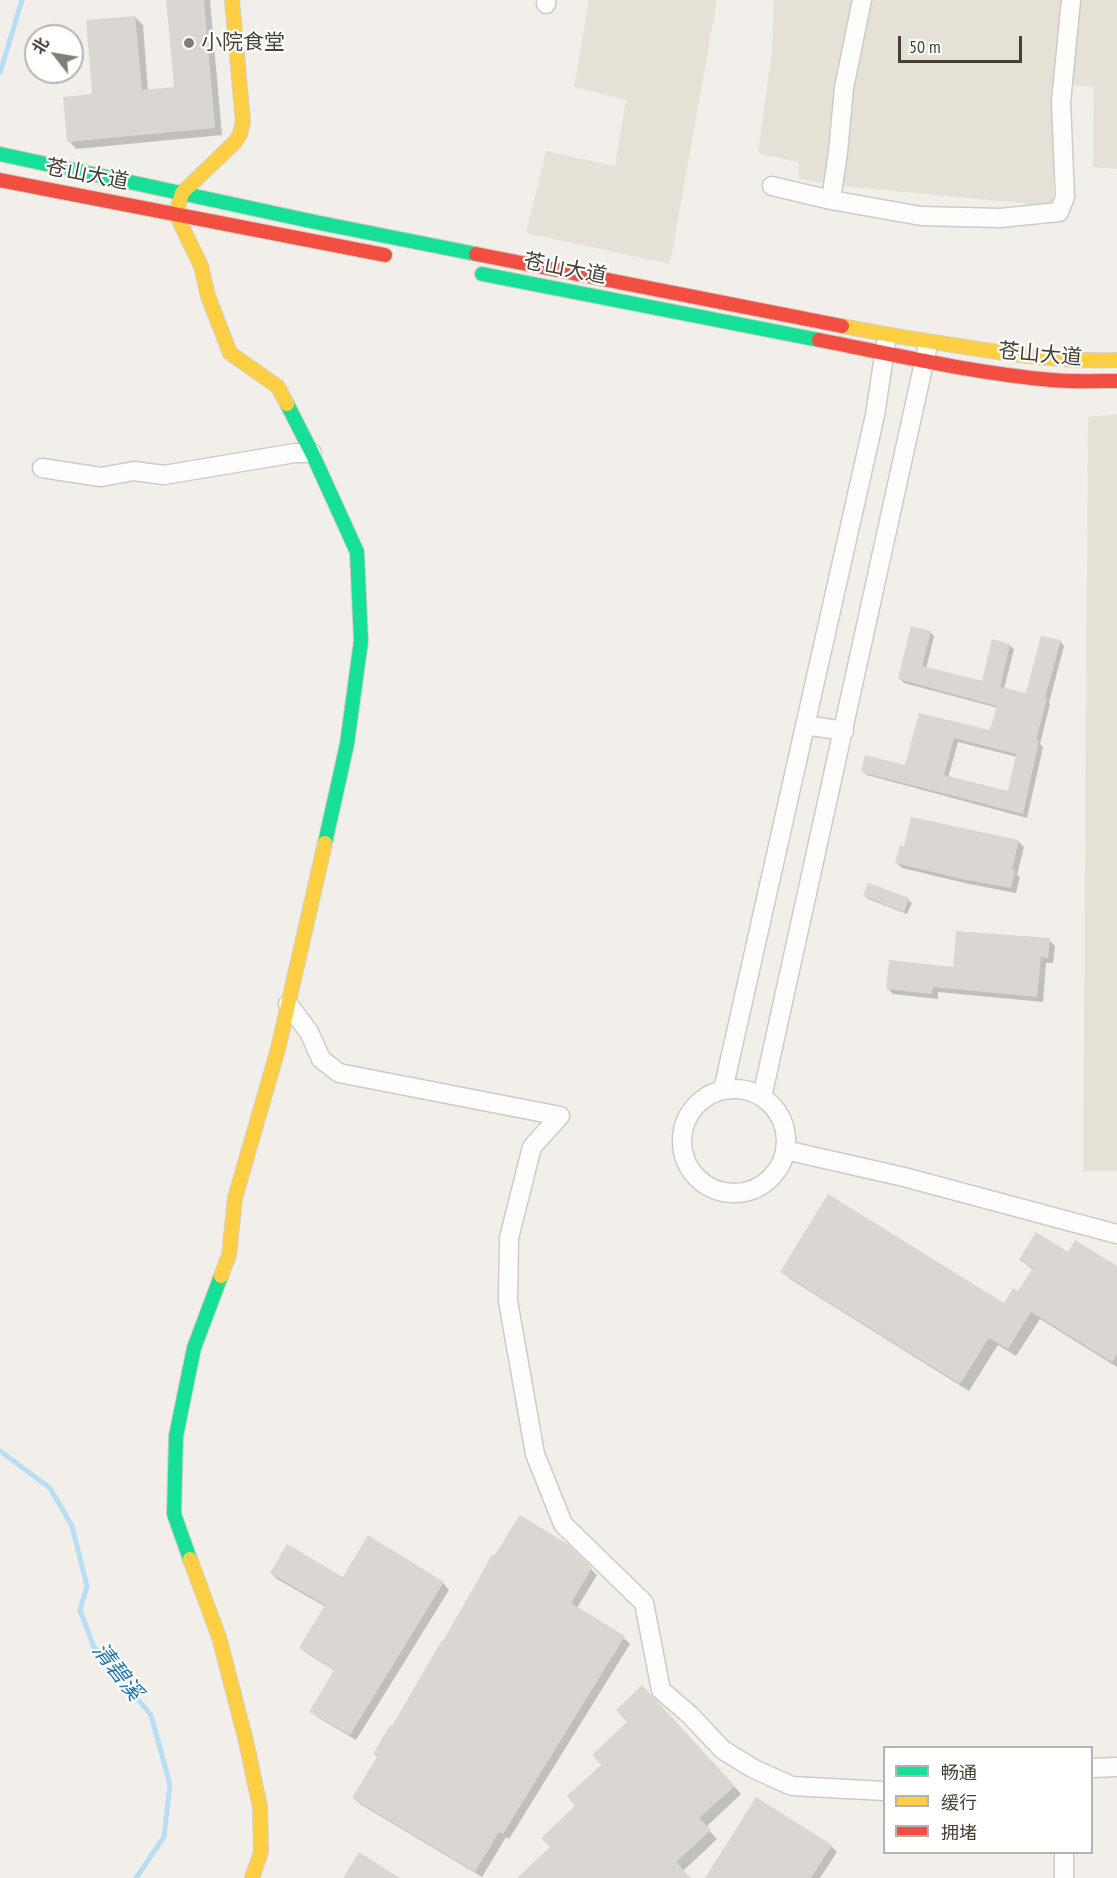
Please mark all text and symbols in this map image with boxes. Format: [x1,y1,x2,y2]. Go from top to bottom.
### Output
north arrow [24,24,84,84]
scale bar [901,24,1026,62]
place label: 小院食堂 [201,30,285,56]
text: 北 [28,34,53,58]
text: 50 m [909,35,941,58]
marker: 小院食堂 [182,36,196,50]
street label: 苍山大道 [43,155,131,195]
street label: 苍山大道 [521,249,609,289]
street label: 苍山大道 [997,339,1083,371]
water label: 清碧溪 [86,1638,148,1706]
legend [883,1746,1093,1854]
text: 畅通 [941,1761,977,1784]
text: 缓行 [941,1791,977,1814]
text: 拥堵 [941,1821,977,1844]

